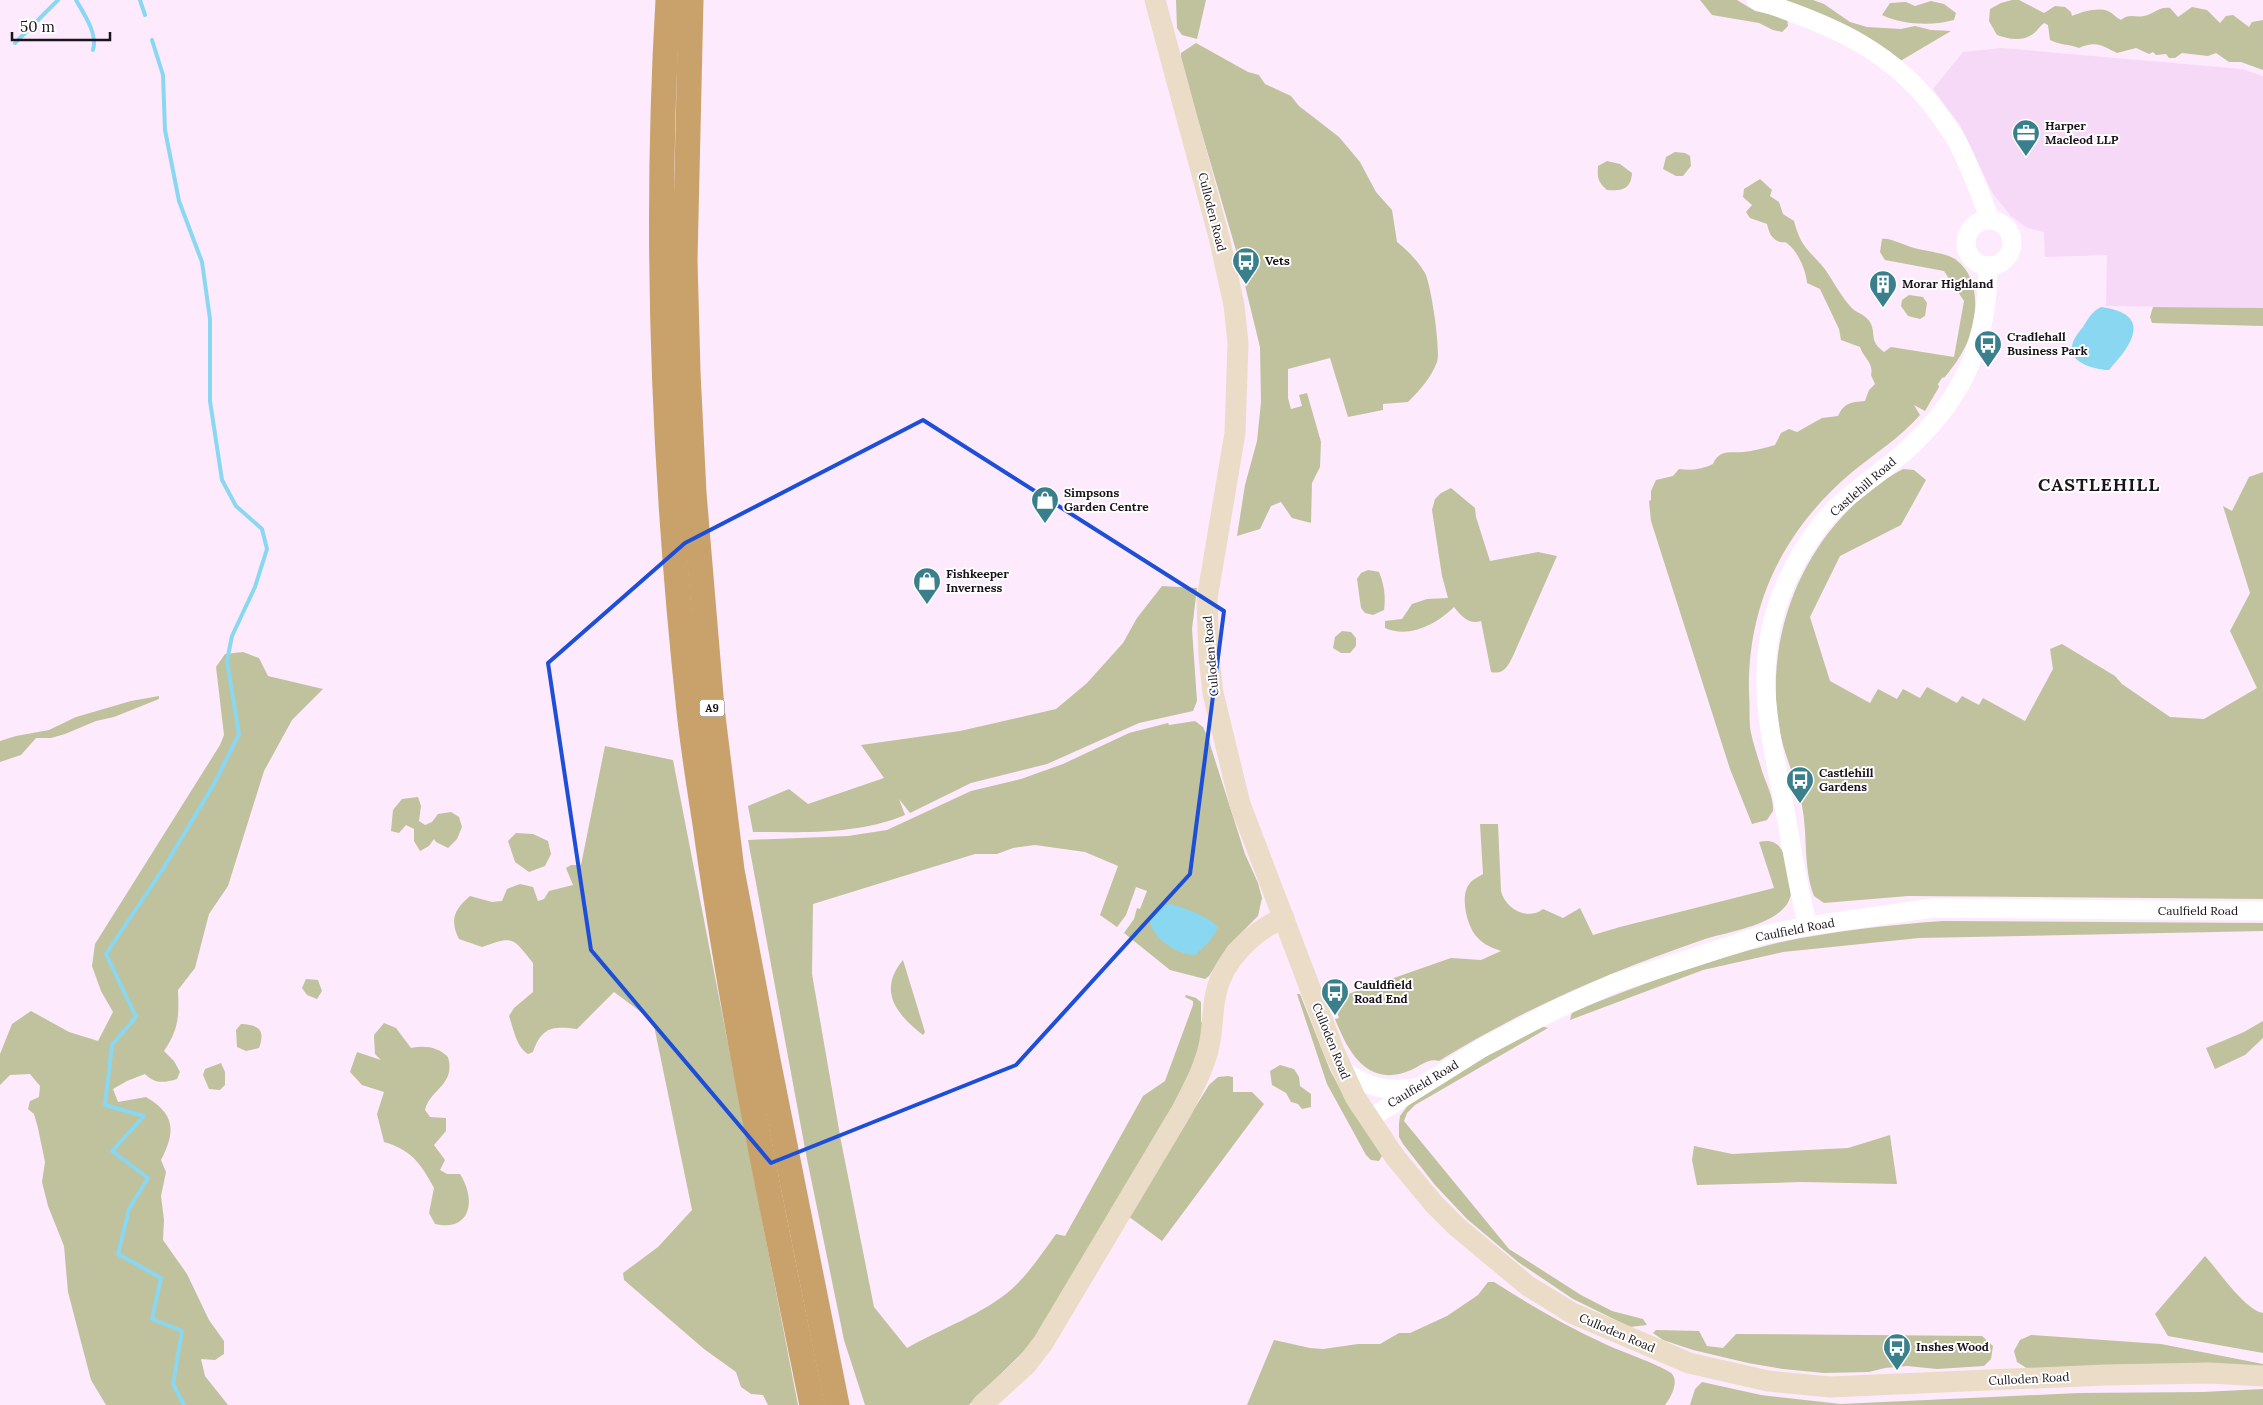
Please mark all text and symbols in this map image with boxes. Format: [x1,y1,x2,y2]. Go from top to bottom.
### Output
scale bar [12,10,110,42]
text: 50 m [20,17,55,36]
office icon: Harper Macleod LLP [2011,118,2041,157]
place label: Harper Macleod LLP [2045,118,2119,147]
street label: Culloden Road [1195,171,1230,253]
bus stop icon: Vets [1231,246,1261,285]
place label: Vets [1265,253,1290,268]
building icon: Morar Highland [1868,269,1898,308]
place label: Morar Highland [1902,276,1993,291]
bus stop icon: Cradlehall Business Park [1973,329,2003,368]
place label: Cradlehall Business Park [2007,329,2088,358]
street label: Castlehill Road [1827,454,1899,519]
district label: CASTLEHILL [2038,473,2160,496]
shop icon: Simpsons Garden Centre [1030,485,1060,524]
place label: Simpsons Garden Centre [1064,485,1149,514]
shop icon: Fishkeeper Inverness [912,566,942,605]
place label: Fishkeeper Inverness [946,566,1009,595]
street label: Culloden Road [1199,615,1222,697]
road number: A9 [700,700,724,716]
bus stop icon: Castlehill Gardens [1785,765,1815,804]
place label: Castlehill Gardens [1819,765,1874,794]
street label: Caulfield Road [2158,903,2238,918]
street label: Caulfield Road [1754,914,1836,945]
bus stop icon: Cauldfield Road End [1320,977,1350,1016]
place label: Cauldfield Road End [1354,977,1412,1006]
street label: Culloden Road [1309,1000,1354,1081]
street label: Caulfield Road [1384,1056,1461,1111]
street label: Culloden Road [1577,1310,1657,1355]
bus stop icon: Inshes Wood [1882,1332,1912,1371]
place label: Inshes Wood [1916,1339,1989,1354]
street label: Culloden Road [1988,1369,2070,1388]

